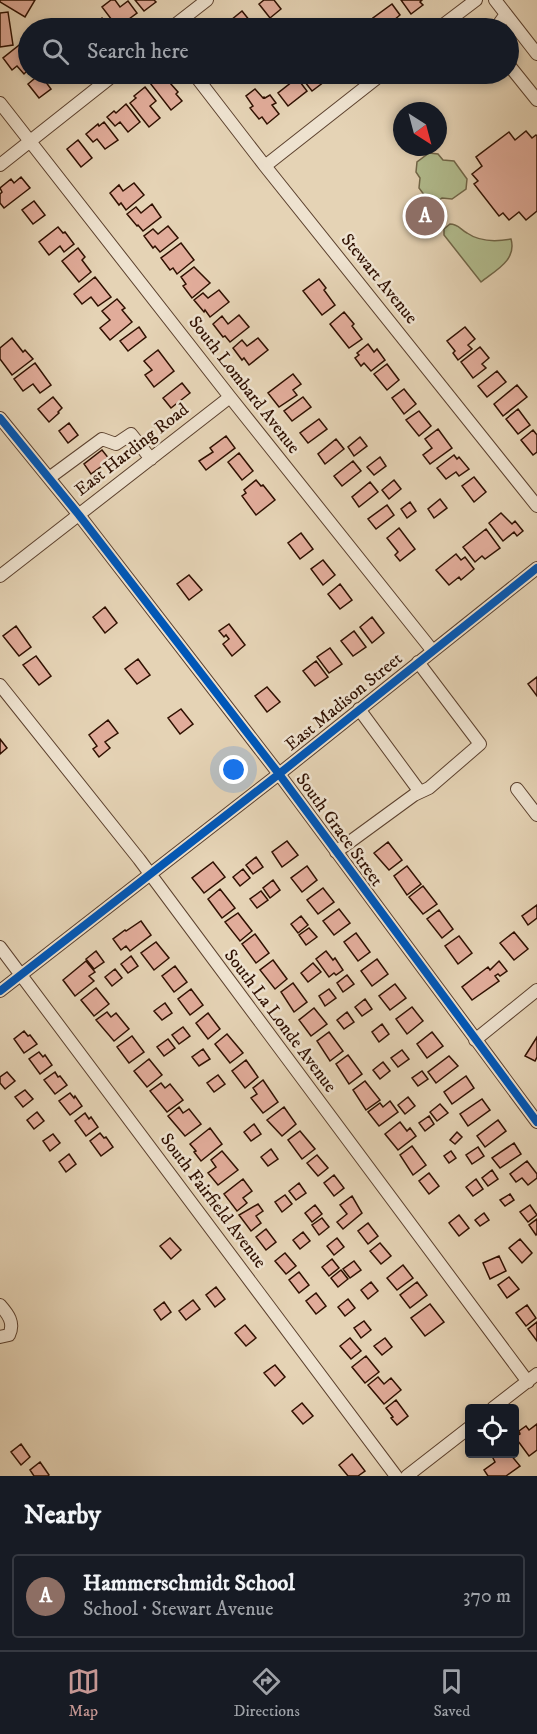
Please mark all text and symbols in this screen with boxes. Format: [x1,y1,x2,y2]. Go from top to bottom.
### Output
search box [18,18,519,84]
icon: search [39,35,72,68]
text: Search here [87,38,189,65]
north arrow [393,102,447,156]
pin: A [406,194,444,238]
street label: Stewart Avenue [336,229,422,329]
street label: South Lombard Avenue [183,312,305,458]
street label: East Harding Road [71,399,193,501]
street label: East Madison Street [281,648,407,756]
your location [219,755,248,784]
street label: South Grace Street [291,769,388,891]
street label: South La Londe Avenue [219,945,341,1097]
street label: South Fairfield Avenue [155,1129,271,1273]
map controls [465,1404,519,1458]
button: locate [465,1404,519,1458]
text: Nearby [24,1499,101,1532]
text: Hammerschmidt School [83,1570,295,1597]
text: A [39,1584,52,1609]
text: 370 m [463,1584,511,1609]
text: School · Stewart Avenue [83,1597,274,1622]
tab: Map [67,1665,100,1721]
tab: Directions [233,1665,300,1721]
tab: Saved [433,1665,470,1721]

